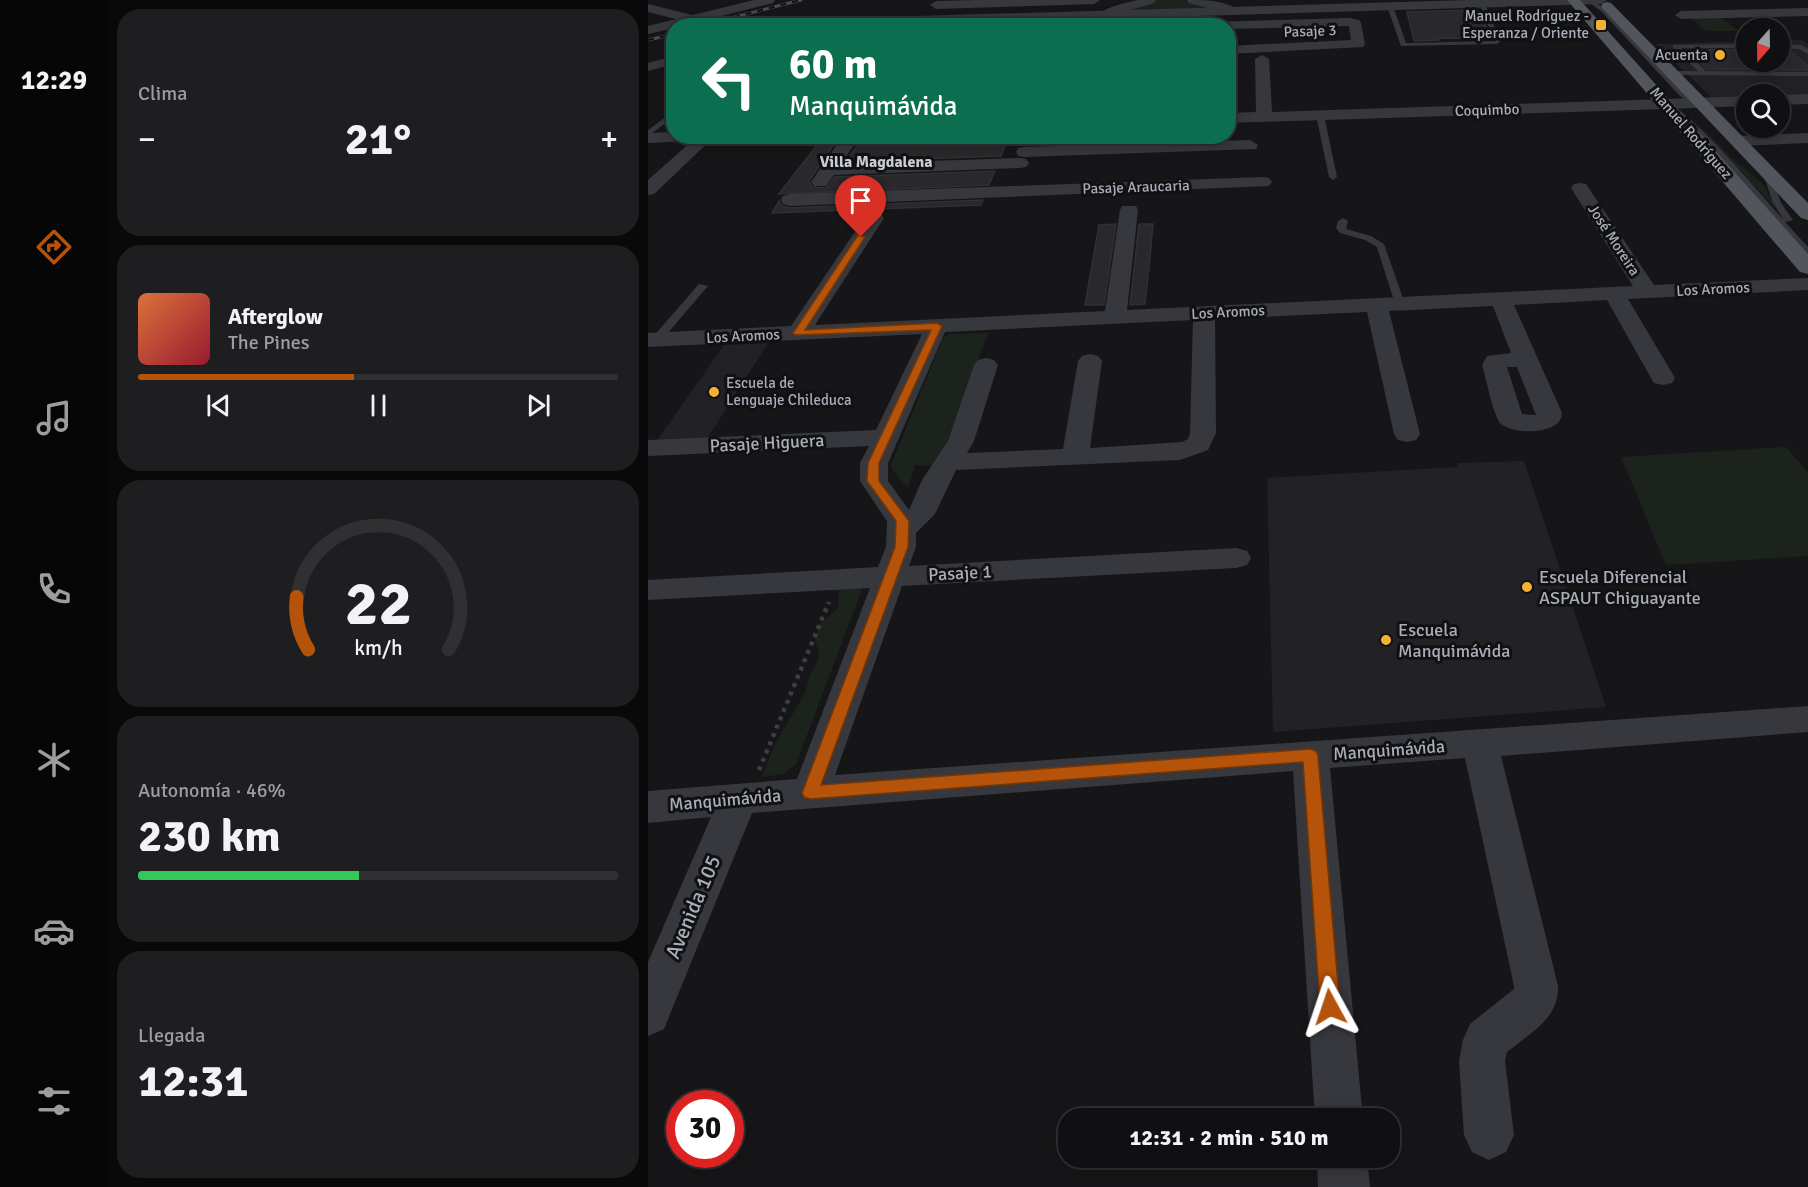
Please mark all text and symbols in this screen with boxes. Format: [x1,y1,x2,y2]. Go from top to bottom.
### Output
place label: Manuel Rodríguez - Esperanza / Oriente [1462,7,1589,42]
marker: Manuel Rodríguez - Esperanza / Oriente [1594,18,1608,32]
north arrow [1736,18,1790,72]
map controls [1736,18,1790,138]
street label: Pasaje 3 [1283,21,1337,41]
text: 60 m [789,39,878,90]
icon: left [690,42,768,120]
place label: Acuenta [1655,46,1708,64]
marker: Acuenta [1713,48,1727,62]
text: 12:29 [21,64,87,97]
text: Clima [138,81,187,106]
street label: Manuel Rodríguez [1646,83,1736,183]
button: search [1736,84,1790,138]
text: Manquimávida [789,90,958,123]
street label: Coquimbo [1454,100,1520,120]
text: 21° [345,112,411,167]
text: − [138,119,156,160]
text: + [600,119,618,160]
district label: Villa Magdalena [820,152,932,172]
pin [835,175,886,237]
street label: Pasaje Araucaria [1082,176,1190,198]
icon: arrive [844,184,877,217]
street label: José Moreira [1584,201,1644,279]
icon: directions [33,226,75,268]
street label: Los Aromos [1676,278,1751,300]
street label: Los Aromos [1191,301,1266,323]
text: Afterglow [228,303,323,330]
street label: Los Aromos [706,325,781,347]
text: The Pines [228,330,310,355]
place label: Escuela de Lenguaje Chileduca [726,374,852,409]
marker: Escuela de Lenguaje Chileduca [707,385,721,399]
icon: previous [202,389,235,422]
icon: pause [362,389,395,422]
icon: next [522,389,555,422]
icon: music [33,397,75,439]
street label: Pasaje Higuera [709,429,825,457]
street label: Pasaje 1 [928,560,992,586]
text: 22 [344,566,412,643]
place label: Escuela Diferencial ASPAUT Chiguayante [1539,566,1701,609]
icon: phone [33,568,75,610]
marker: Escuela Diferencial ASPAUT Chiguayante [1520,580,1534,594]
place label: Escuela Manquimávida [1398,619,1510,662]
marker: Escuela Manquimávida [1379,633,1393,647]
text: km/h [354,636,402,662]
street label: Manquimávida [1332,735,1446,765]
icon: climate [33,739,75,781]
text: Autonomía · 46% [138,778,286,803]
street label: Manquimávida [668,784,782,816]
text: 230 km [138,809,281,864]
street label: Avenida 105 [660,851,726,963]
icon: car [33,910,75,952]
position arrow [1298,975,1362,1039]
text: Llegada [138,1023,205,1048]
text: 12:31 [138,1054,248,1109]
icon: filters [33,1080,75,1122]
speed limit sign: 30 [666,1090,744,1168]
text: 12:31 · 2 min · 510 m [1129,1124,1329,1151]

